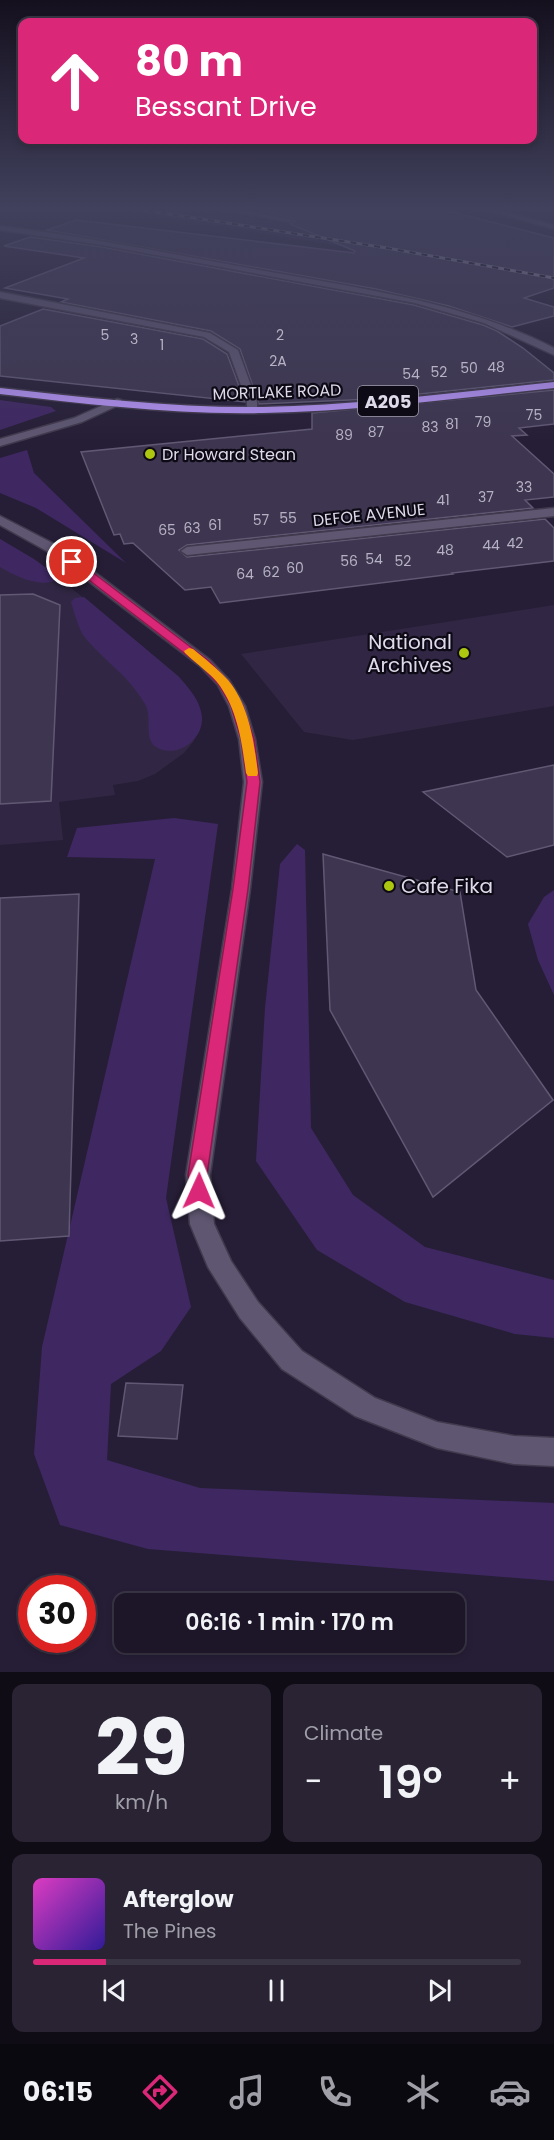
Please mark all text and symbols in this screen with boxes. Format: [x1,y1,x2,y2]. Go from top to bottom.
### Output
text: 80 m [135,32,243,91]
icon: ahead [36,42,114,120]
text: Bessant Drive [135,88,317,125]
house number: 5 [101,325,109,345]
house number: 2 [276,325,284,345]
house number: 3 [130,329,138,349]
house number: 1 [160,335,164,355]
house number: 2A [269,351,287,371]
house number: 48 [487,357,505,377]
house number: 50 [460,358,478,378]
house number: 52 [431,362,447,382]
house number: 54 [402,364,420,384]
street label: MORTLAKE ROAD [212,378,342,406]
road number: A205 [358,386,418,416]
house number: 75 [526,405,542,425]
house number: 79 [475,412,491,432]
house number: 81 [445,414,459,434]
house number: 83 [421,417,439,437]
house number: 87 [368,422,385,442]
house number: 89 [335,425,353,445]
place label: Dr Howard Stean [162,443,296,466]
marker: Dr Howard Stean [143,447,157,461]
house number: 33 [516,477,532,497]
house number: 37 [478,487,494,507]
house number: 41 [436,490,450,510]
street label: DEFOE AVENUE [312,498,426,532]
house number: 55 [279,508,297,528]
house number: 57 [253,510,270,530]
house number: 61 [208,515,222,535]
house number: 63 [183,518,201,538]
house number: 65 [158,520,176,540]
house number: 42 [507,533,523,553]
house number: 44 [482,535,500,555]
pin [46,536,97,587]
house number: 48 [436,540,454,560]
icon: arrive [55,545,88,578]
house number: 54 [365,549,383,569]
house number: 56 [340,551,358,571]
house number: 52 [395,551,411,571]
house number: 60 [286,558,304,578]
house number: 62 [263,562,279,582]
house number: 64 [236,564,254,584]
place label: National Archives [367,628,452,679]
marker: National Archives [457,646,471,660]
place label: Cafe Fika [401,872,493,900]
marker: Cafe Fika [382,879,396,893]
position arrow [167,1159,231,1223]
speed limit sign: 30 [18,1575,96,1653]
text: 06:16 · 1 min · 170 m [185,1607,394,1638]
text: 29 [95,1693,188,1802]
text: Climate [304,1719,383,1747]
text: 19° [378,1751,443,1814]
text: − [304,1758,322,1805]
text: + [498,1758,521,1805]
text: km/h [115,1788,168,1816]
text: Afterglow [123,1884,234,1915]
text: The Pines [123,1917,217,1945]
icon: previous [98,1974,131,2007]
icon: pause [260,1974,293,2007]
icon: next [423,1974,456,2007]
icon: directions [139,2071,181,2113]
icon: music [226,2071,268,2113]
icon: phone [314,2071,356,2113]
icon: climate [402,2071,444,2113]
icon: car [489,2071,531,2113]
text: 06:15 [23,2073,93,2110]

